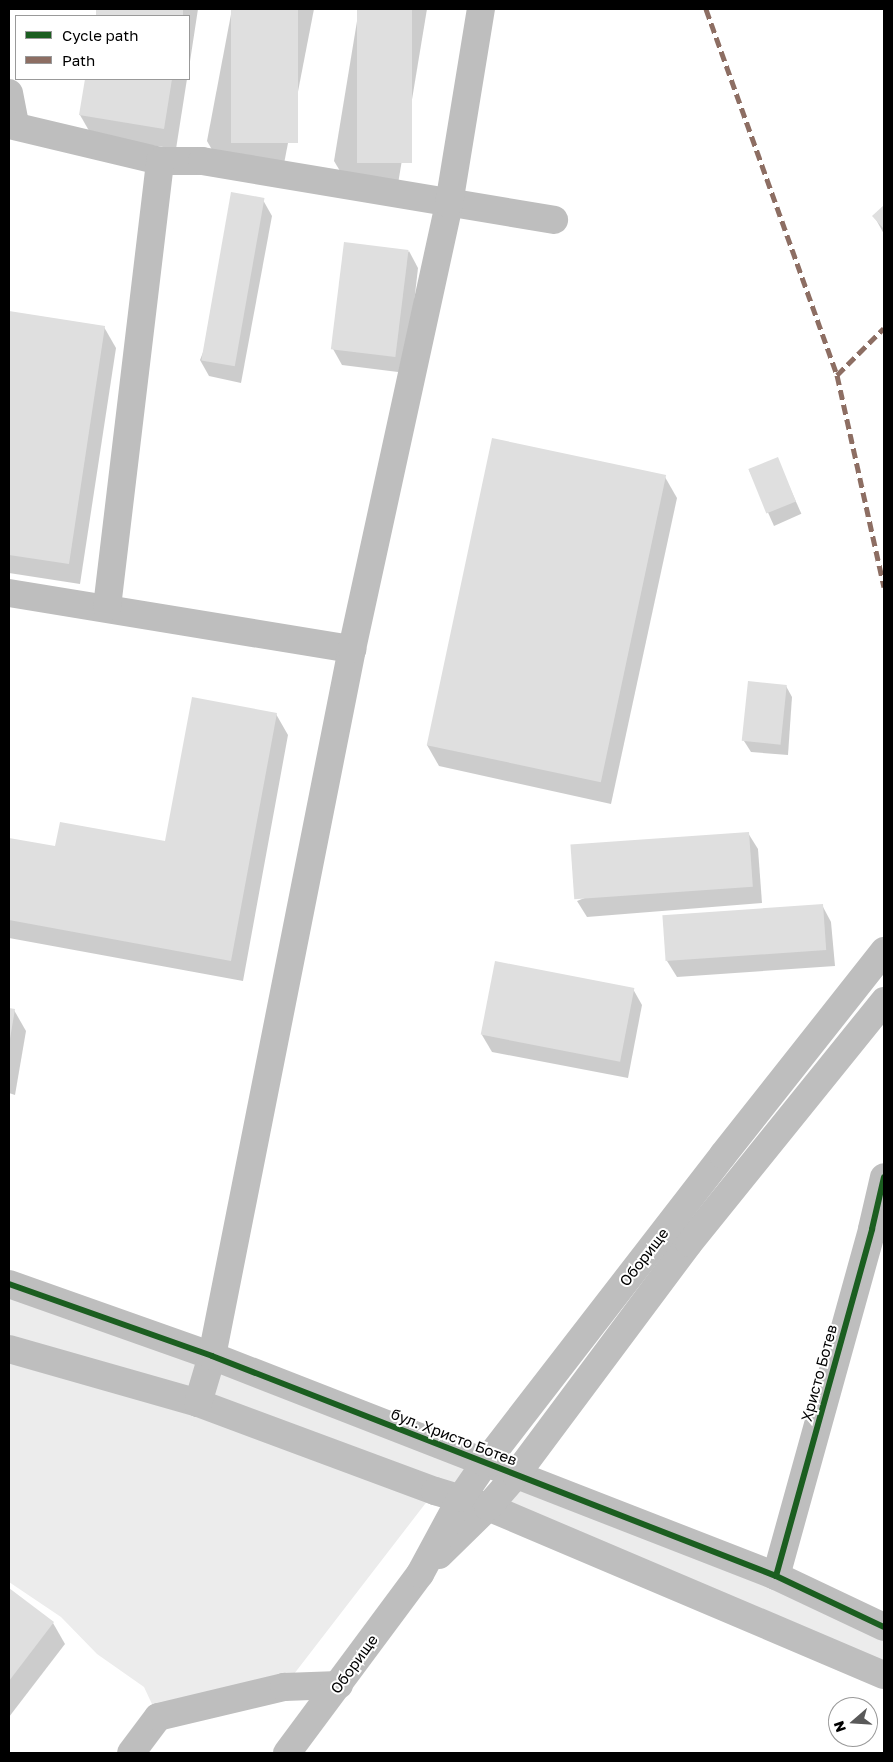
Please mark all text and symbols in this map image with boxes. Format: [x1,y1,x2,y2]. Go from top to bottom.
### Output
legend [15,15,190,80]
text: Cycle path [62,26,138,44]
text: Path [62,51,95,69]
street label: Оборище [616,1224,672,1290]
street label: Христо Ботев [797,1323,841,1423]
street label: бул. Христо Ботев [389,1405,519,1469]
street label: Оборище [327,1631,381,1697]
north arrow [828,1697,878,1747]
text: N [830,1719,849,1735]

